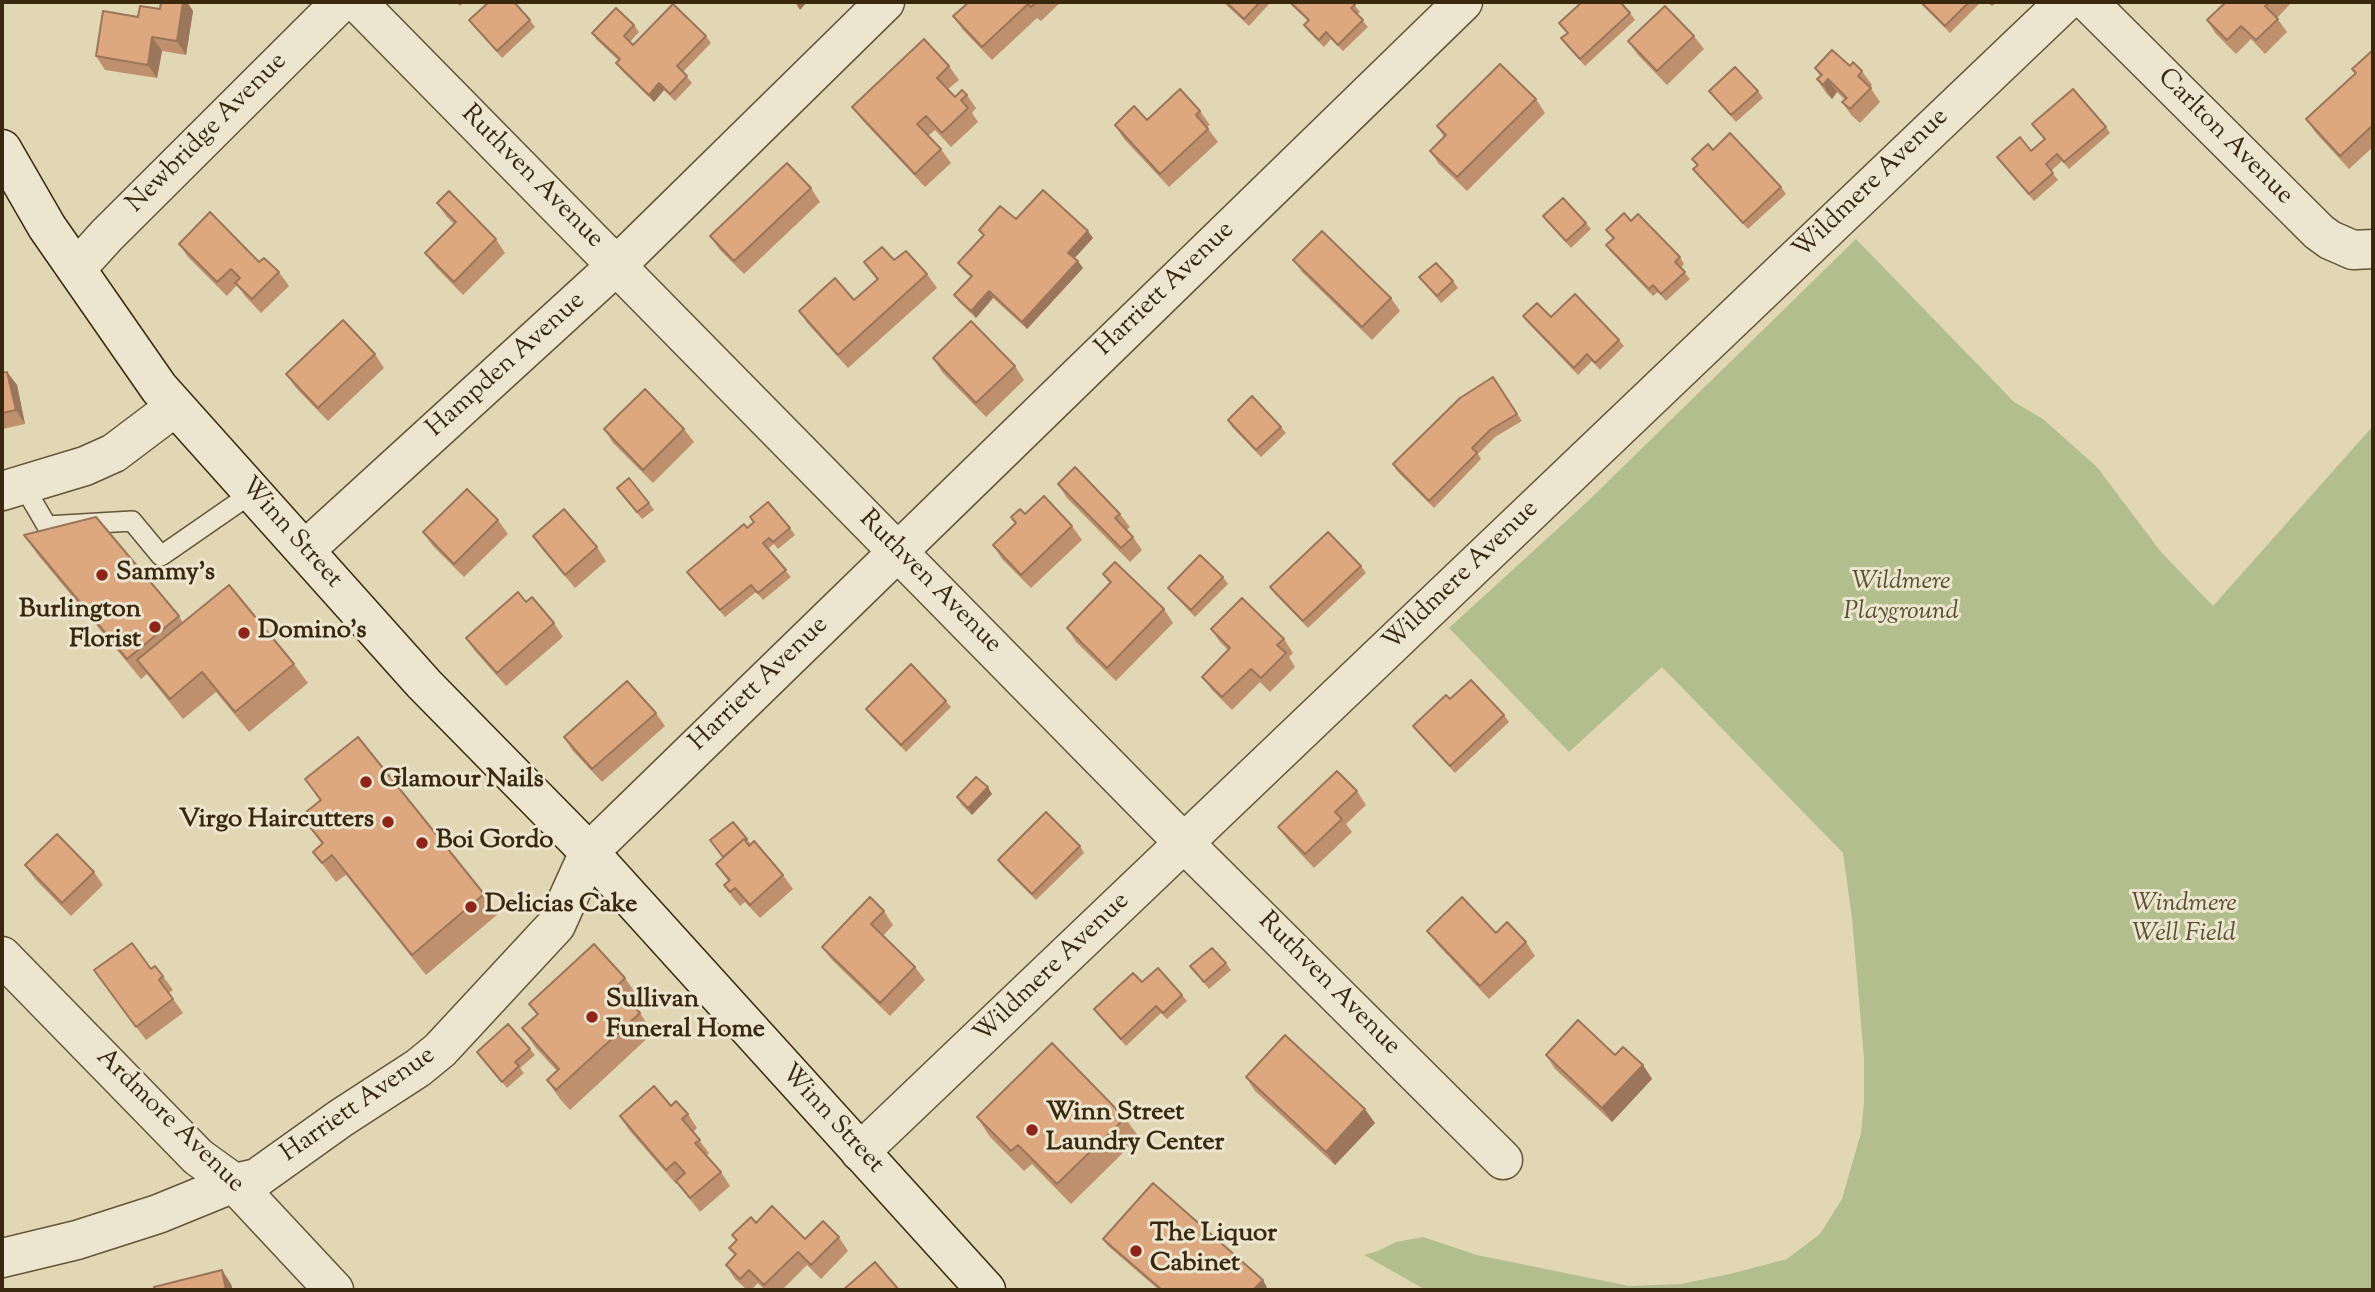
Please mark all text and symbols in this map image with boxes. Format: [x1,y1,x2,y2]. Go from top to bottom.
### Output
street label: Newbridge Avenue [121,47,295,221]
street label: Carlton Avenue [2149,63,2299,213]
street label: Ruthven Avenue [453,100,609,256]
street label: Wildmere Avenue [1788,103,1956,267]
street label: Harriett Avenue [1090,216,1242,364]
street label: Hampden Avenue [421,287,593,445]
street label: Winn Street [232,472,348,596]
street label: Wildmere Avenue [1378,495,1546,659]
street label: Ruthven Avenue [851,505,1007,661]
place label: Sammy's [116,559,215,591]
marker: Sammy's [94,567,110,583]
park label: Wildmere Playground [1844,568,1958,630]
place label: Burlington Florist [19,596,141,658]
street label: Harriett Avenue [684,611,836,759]
place label: Domino's [258,617,367,649]
marker: Burlington Florist [147,619,163,635]
marker: Domino's [236,625,252,641]
place label: Glamour Nails [380,766,544,798]
marker: Glamour Nails [358,774,374,790]
place label: Virgo Haircutters [179,806,374,838]
marker: Virgo Haircutters [380,814,396,830]
place label: Boi Gordo [436,827,553,859]
marker: Boi Gordo [414,835,430,851]
street label: Wildmere Avenue [969,887,1137,1051]
park label: Windmere Well Field [2131,890,2237,951]
place label: Delicias Cake [485,891,637,923]
marker: Delicias Cake [463,899,479,915]
street label: Ruthven Avenue [1250,907,1406,1063]
place label: Sullivan Funeral Home [606,986,765,1048]
marker: Sullivan Funeral Home [584,1009,600,1025]
street label: Harriett Avenue [276,1041,442,1171]
street label: Ardmore Avenue [88,1043,250,1201]
street label: Winn Street [772,1059,890,1181]
place label: Winn Street Laundry Center [1046,1099,1224,1160]
marker: Winn Street Laundry Center [1024,1122,1040,1138]
place label: The Liquor Cabinet [1150,1220,1277,1282]
marker: The Liquor Cabinet [1128,1243,1144,1259]

